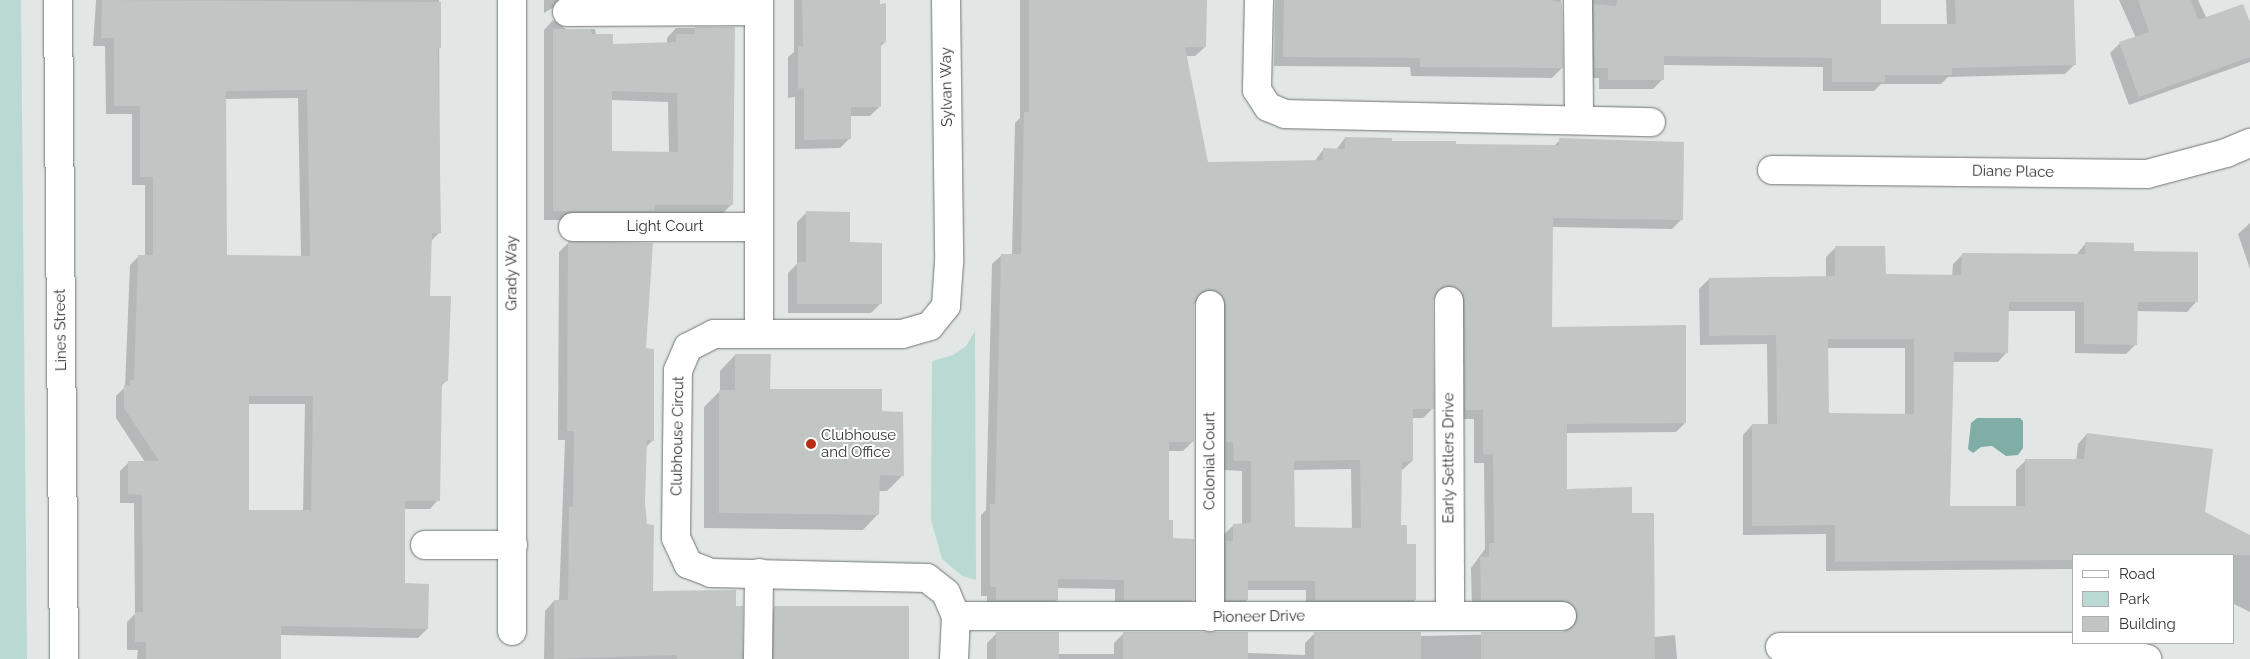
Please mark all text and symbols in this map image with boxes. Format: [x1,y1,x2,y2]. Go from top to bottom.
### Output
street label: Sylvan Way [937,47,957,127]
street label: Diane Place [1972,162,2054,182]
street label: Light Court [626,218,704,236]
street label: Grady Way [503,235,521,311]
street label: Lines Street [51,289,71,371]
street label: Clubhouse Circut [668,376,688,496]
street label: Early Settlers Drive [1440,392,1458,524]
street label: Colonial Court [1201,412,1219,510]
place label: Clubhouse and Office [821,426,896,461]
marker: Clubhouse and Office [805,438,817,450]
legend [2072,554,2235,644]
text: Road [2119,565,2155,583]
text: Park [2119,590,2150,608]
street label: Pioneer Drive [1212,607,1306,627]
text: Building [2119,615,2176,633]

